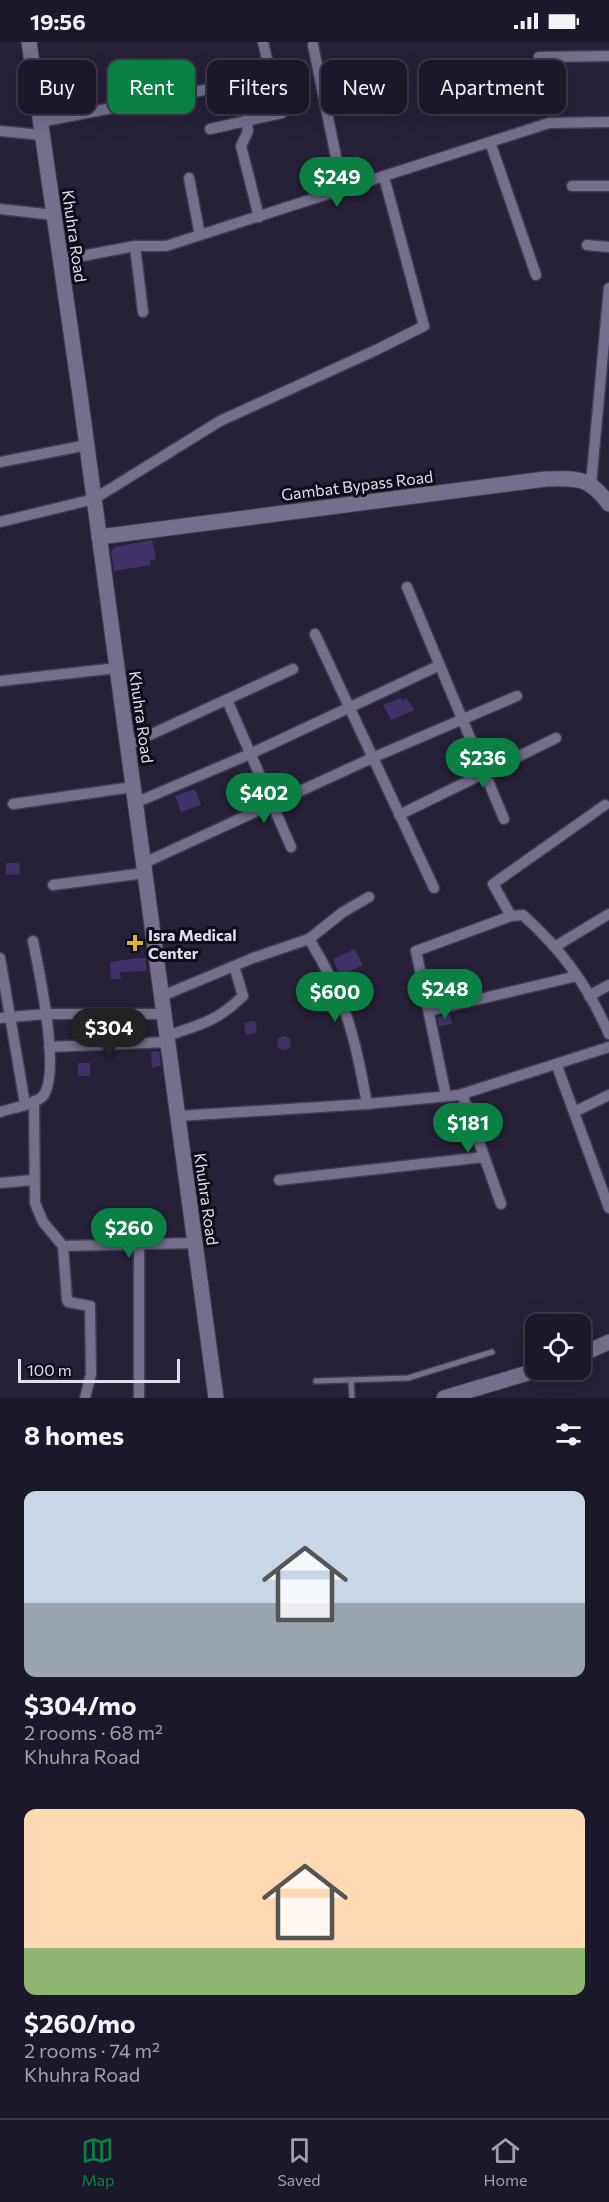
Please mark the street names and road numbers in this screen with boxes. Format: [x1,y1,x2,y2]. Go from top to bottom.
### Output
street label: Khuhra Road [59,189,91,283]
street label: Gambat Bypass Road [280,466,434,504]
street label: Khuhra Road [126,670,158,764]
street label: Khuhra Road [191,1152,223,1246]

